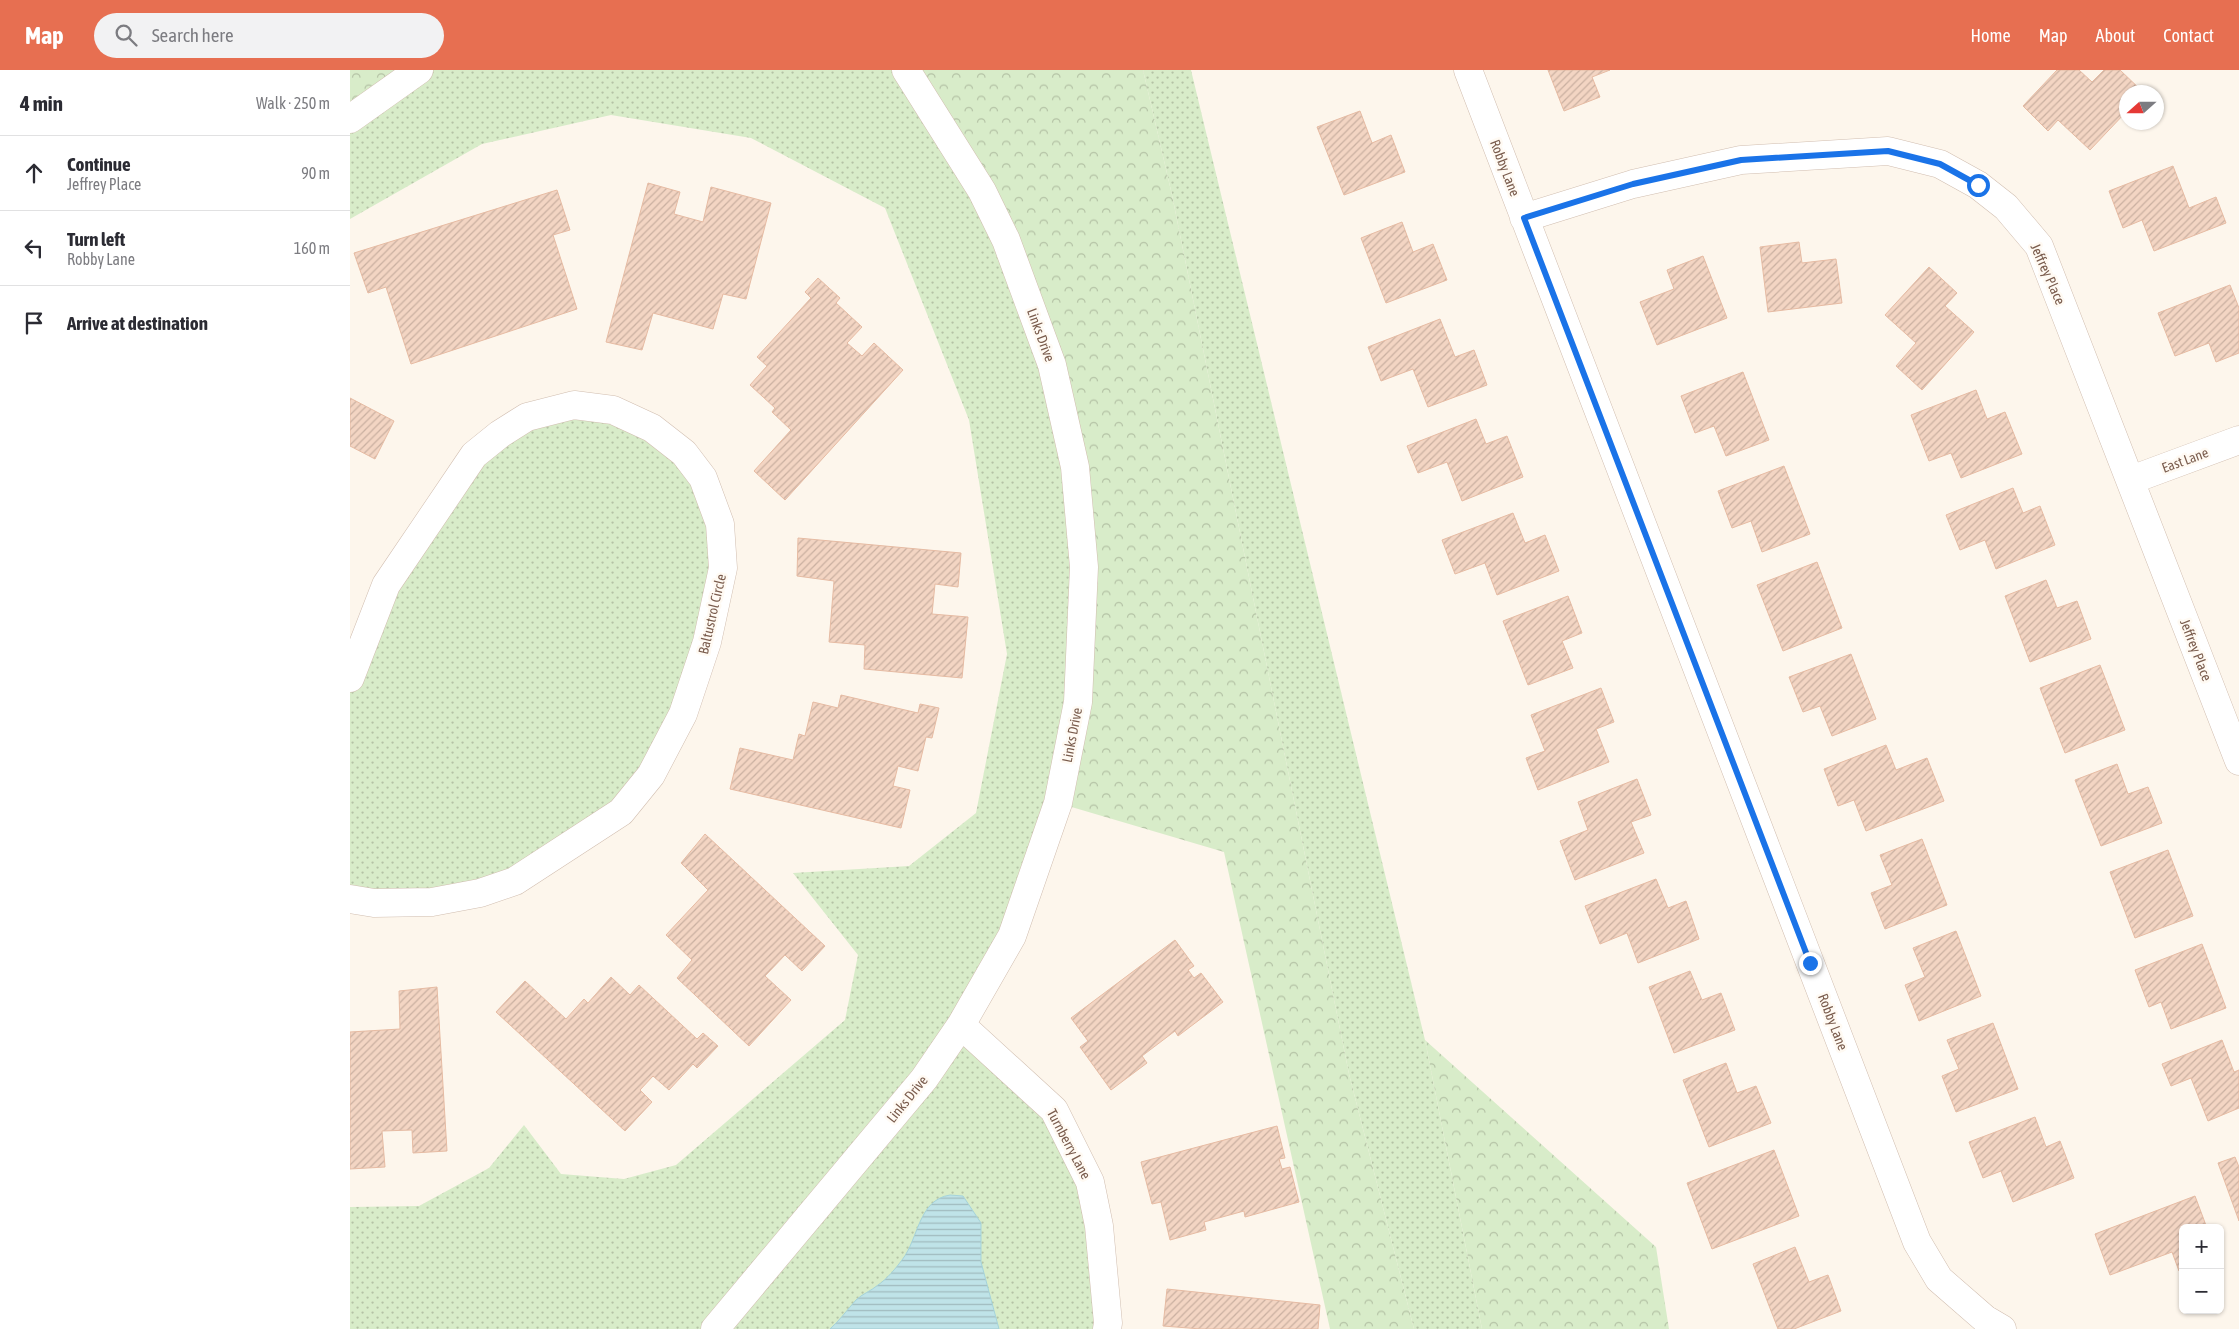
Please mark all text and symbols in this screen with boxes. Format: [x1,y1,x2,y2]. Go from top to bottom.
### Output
search box [94,13,444,58]
icon: search [112,21,140,49]
text: Map [25,22,64,49]
text: Search here [152,24,234,46]
text: Home [1971,25,2011,46]
text: Map [2039,25,2068,46]
text: About [2096,25,2135,46]
text: Contact [2163,25,2214,46]
north arrow [2119,85,2164,130]
text: 4 min [20,91,63,115]
text: Walk · 250 m [256,94,330,112]
street label: Robby Lane [1487,137,1523,199]
text: Continue [67,153,131,175]
icon: ahead [20,159,48,187]
text: 90 m [301,164,330,182]
route start [1967,174,1990,197]
text: Jeffrey Place [67,175,141,193]
text: Turn left [67,228,125,250]
icon: left [20,234,48,262]
text: 160 m [294,239,330,257]
street label: Jeffrey Place [2027,241,2069,307]
text: Robby Lane [67,250,135,268]
street label: Links Drive [1024,306,1058,364]
icon: arrive [20,309,48,337]
text: Arrive at destination [67,312,208,334]
street label: East Lane [2159,444,2211,476]
street label: Baltustrol Circle [695,572,729,656]
street label: Jeffrey Place [2177,617,2215,683]
street label: Links Drive [1059,706,1085,764]
route end [1799,952,1822,975]
street label: Robby Lane [1815,991,1851,1053]
street label: Links Drive [883,1072,931,1126]
street label: Turnberry Lane [1044,1106,1094,1182]
map controls [2179,1224,2224,1314]
button: + [2179,1224,2224,1269]
button: − [2179,1269,2224,1314]

